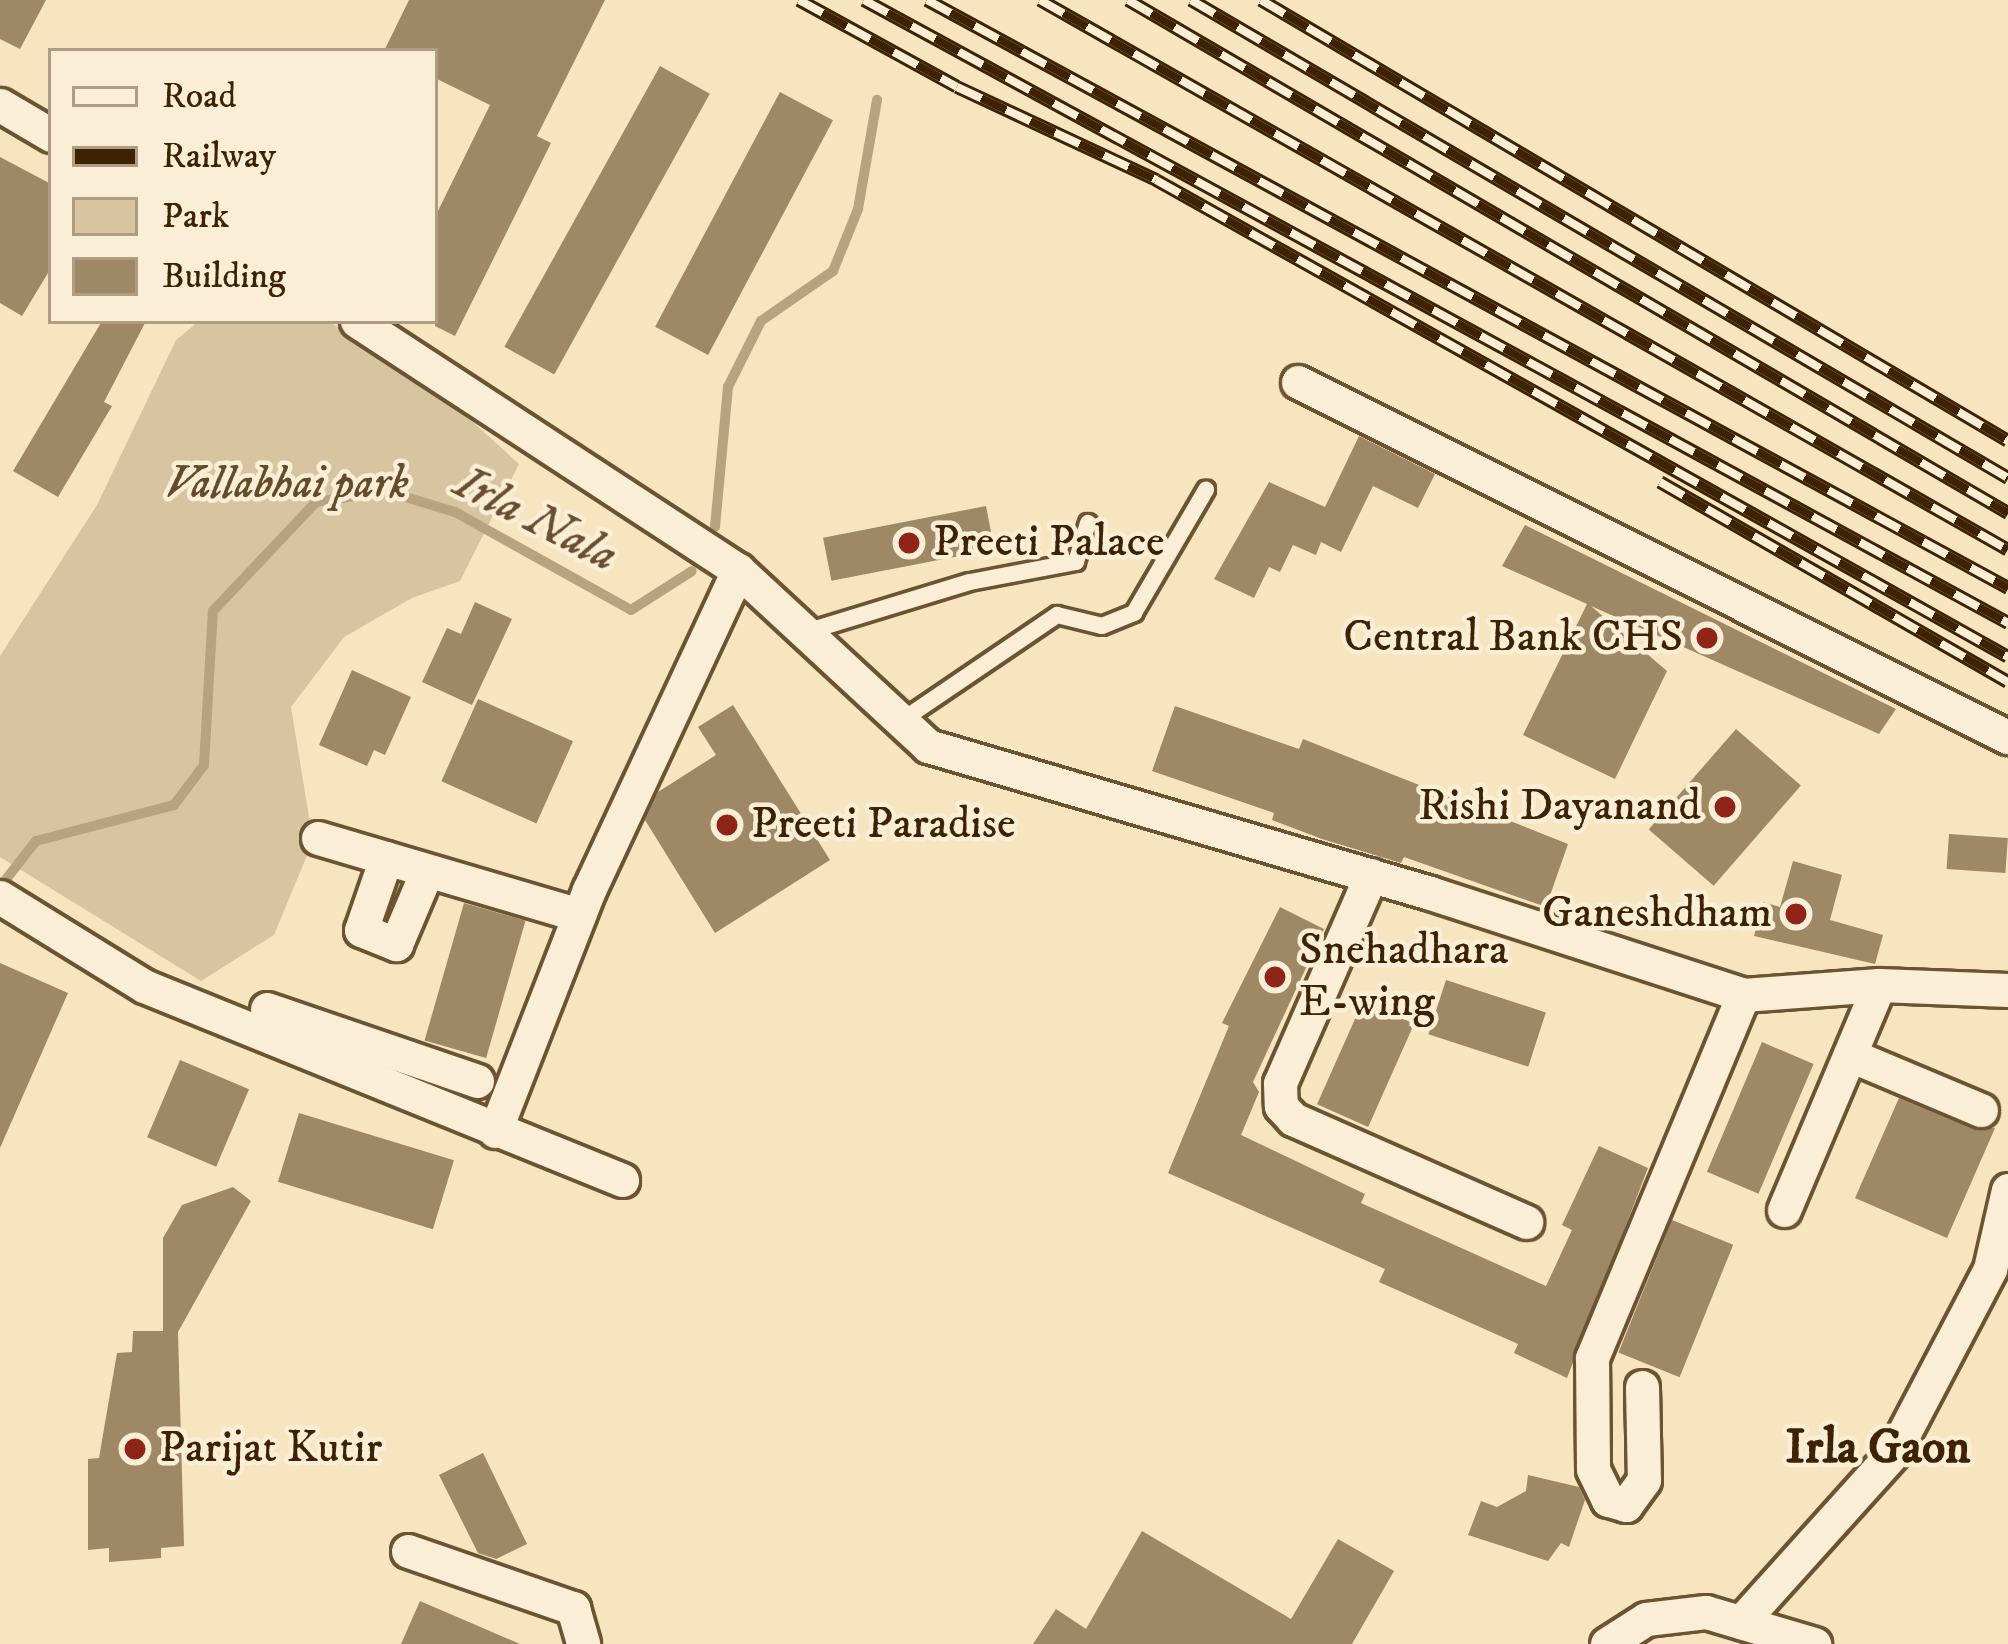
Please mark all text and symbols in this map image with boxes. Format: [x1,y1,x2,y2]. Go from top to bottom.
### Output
legend [48,48,438,324]
text: Road [162,74,237,119]
text: Railway [162,134,276,179]
text: Park [162,194,229,239]
text: Building [162,254,286,299]
water label: Irla Nala [445,455,627,585]
park label: Vallabhai park [166,458,408,512]
place label: Preeti Palace [933,516,1165,570]
marker: Preeti Palace [896,530,922,556]
place label: Central Bank CHS [1343,611,1683,665]
marker: Central Bank CHS [1694,625,1720,651]
place label: Rishi Dayanand [1418,780,1701,834]
marker: Rishi Dayanand [1712,794,1738,820]
place label: Preeti Paradise [751,798,1016,852]
marker: Preeti Paradise [714,812,740,838]
place label: Ganeshdham [1542,887,1772,941]
marker: Ganeshdham [1783,901,1809,927]
place label: Snehadhara E-wing [1299,924,1508,1030]
marker: Snehadhara E-wing [1262,964,1288,990]
district label: Irla Gaon [1786,1420,1970,1478]
place label: Parijat Kutir [159,1422,382,1476]
marker: Parijat Kutir [122,1436,148,1462]

